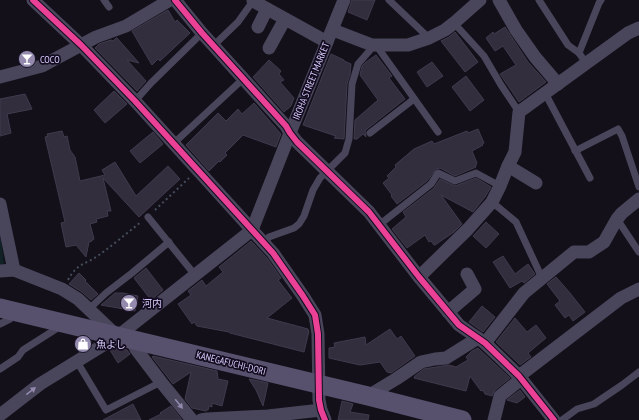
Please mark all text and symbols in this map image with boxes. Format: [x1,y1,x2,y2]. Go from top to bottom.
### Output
street label: IROHA STREET MARKET [290,40,333,122]
bar icon: COCO [17,49,37,69]
place label: COCO [40,53,60,66]
bar icon: 河内 [119,293,139,313]
place label: 河内 [142,297,162,310]
shop icon: 魚よし [73,334,93,354]
place label: 魚よし [96,338,126,351]
street label: KANEGAFUCHI-DORI [195,348,267,378]
one-way arrow [25,386,36,395]
one-way arrow [175,399,184,409]

